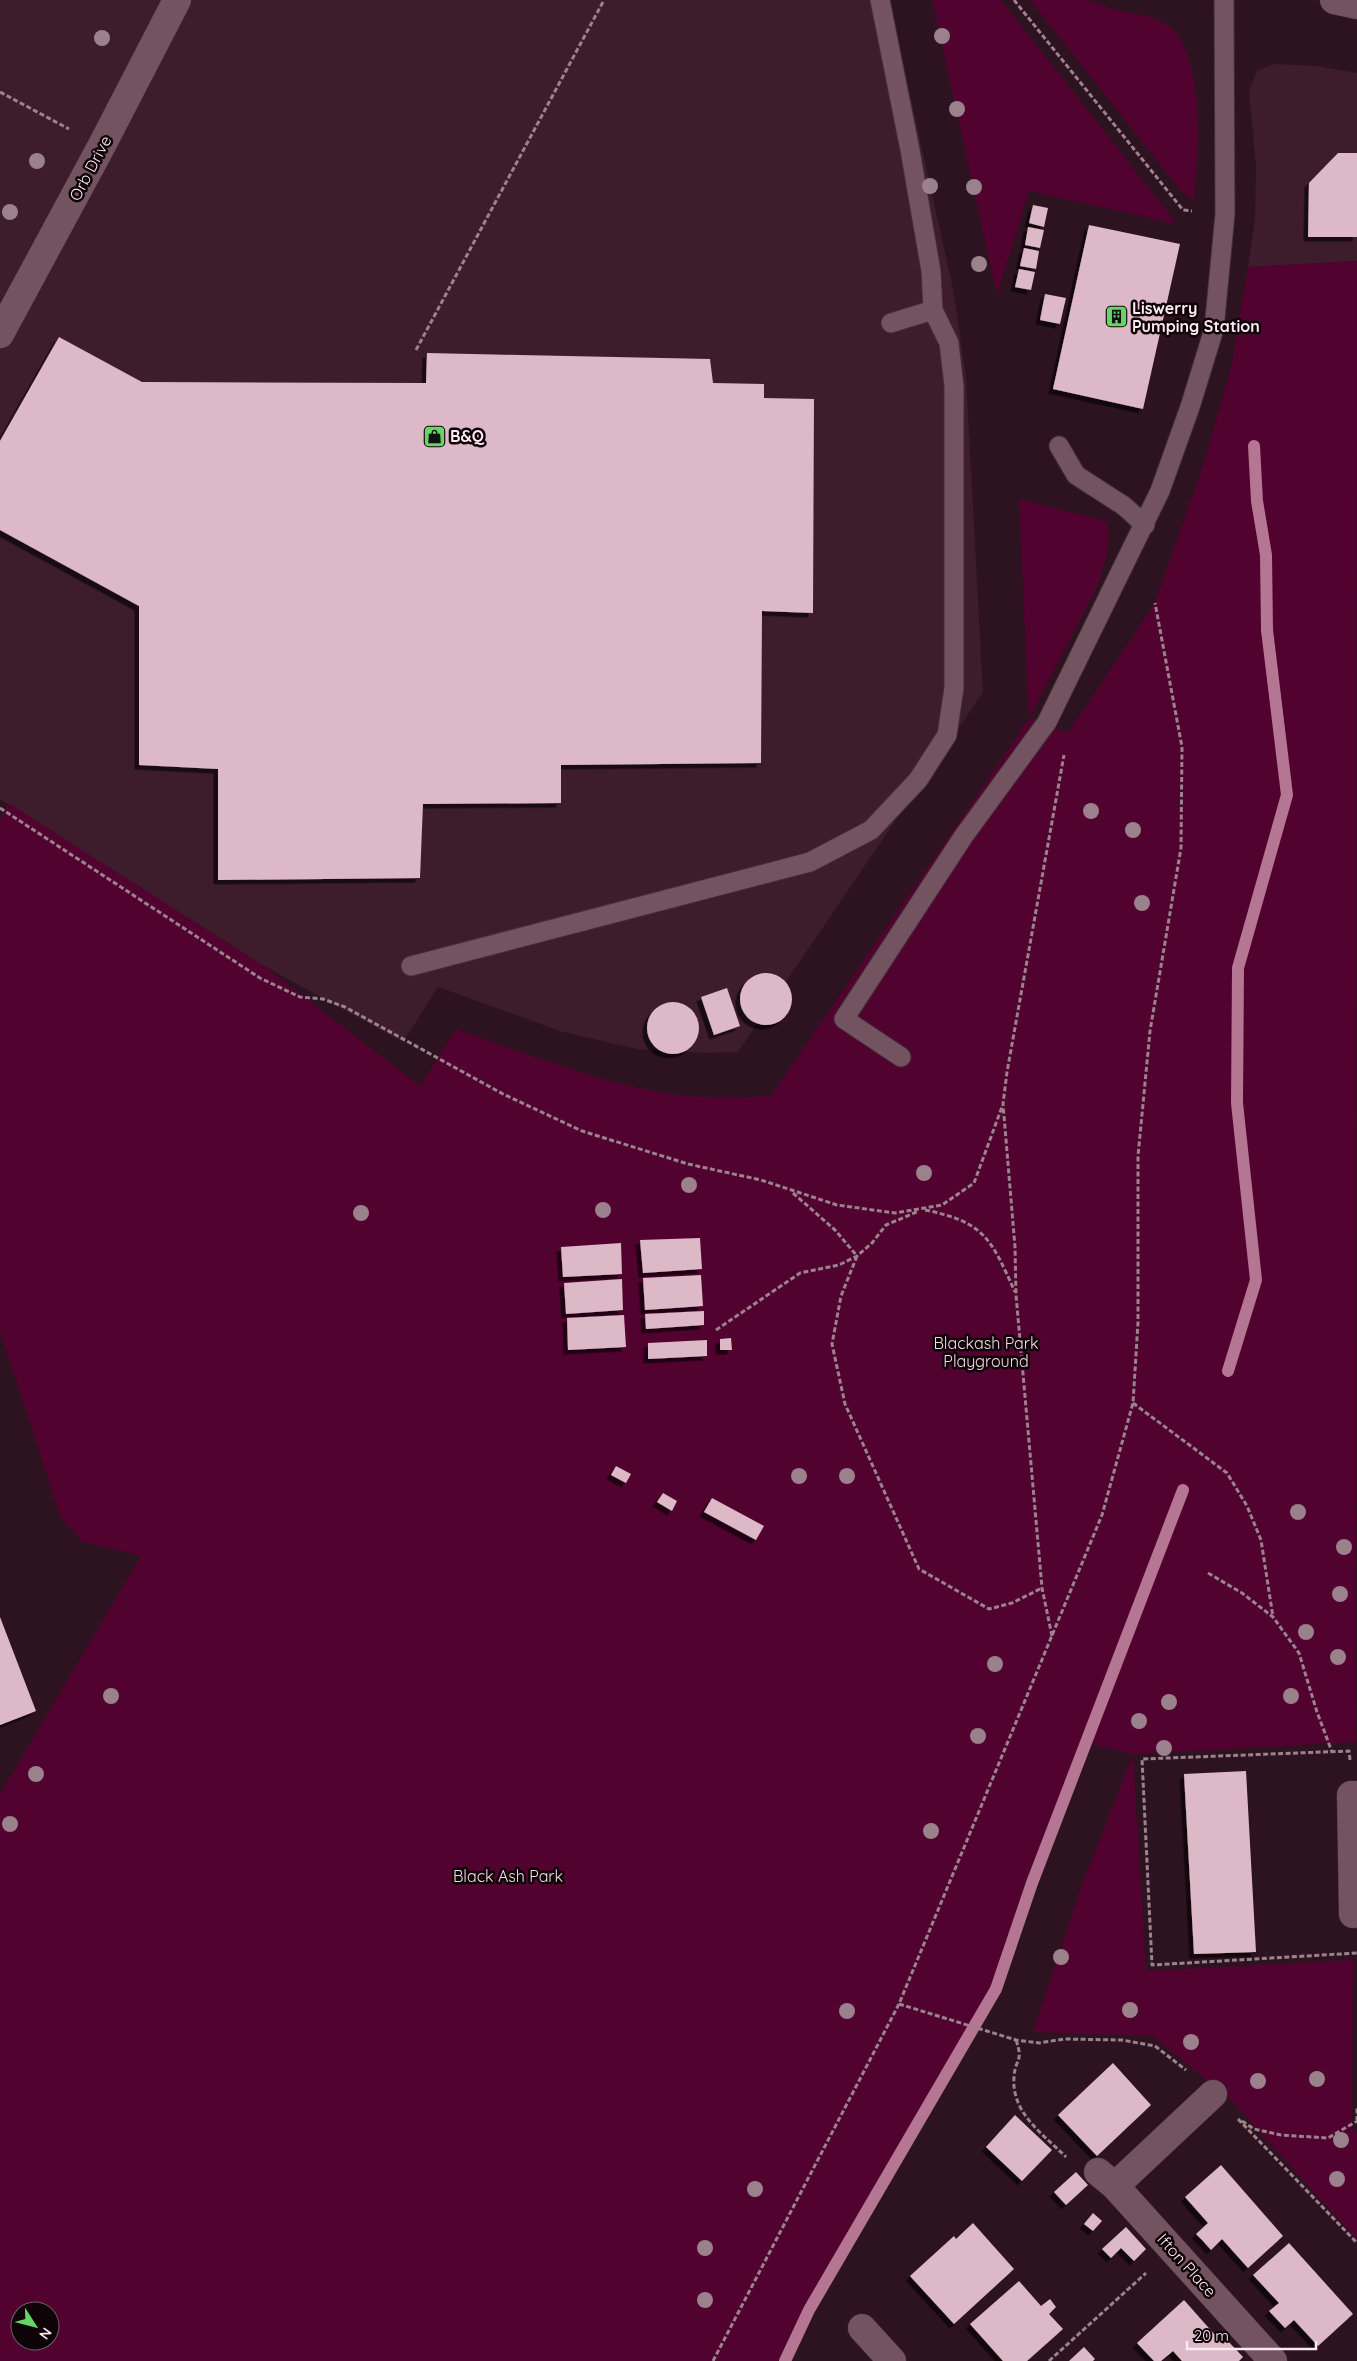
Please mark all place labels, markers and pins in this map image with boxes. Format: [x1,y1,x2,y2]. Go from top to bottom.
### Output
place label: Liswerry Pumping Station [1132,298,1260,336]
building icon: Liswerry Pumping Station [1104,305,1128,329]
shop icon: B&Q [422,424,446,448]
place label: B&Q [450,426,485,446]

